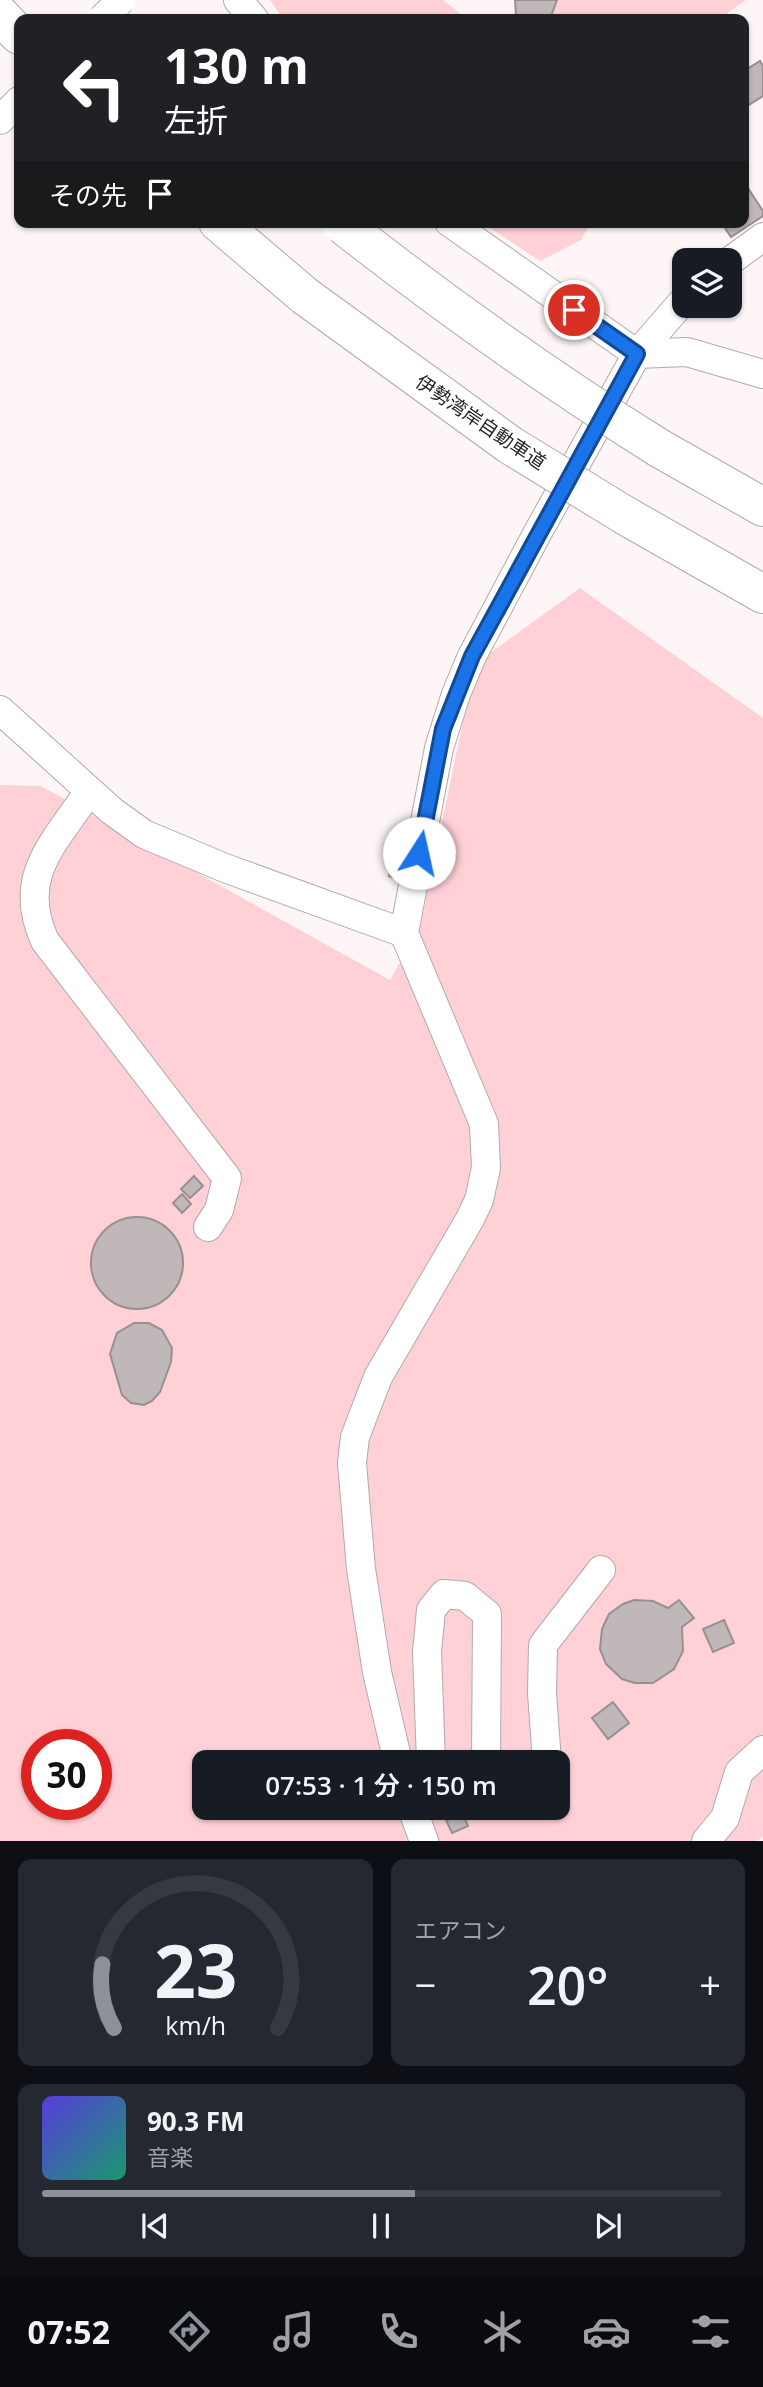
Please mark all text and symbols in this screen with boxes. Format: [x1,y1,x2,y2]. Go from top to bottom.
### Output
text: 130 m [164,32,309,98]
icon: left [49,42,140,133]
text: 左折 [164,98,228,141]
icon: arrive [141,175,179,213]
text: その先 [49,177,127,213]
map controls [672,248,742,318]
button: layers [672,248,742,318]
pin [544,280,604,340]
icon: arrive [555,291,593,329]
street label: 伊勢湾岸自動車道 [411,369,551,475]
position arrow [382,816,456,890]
speed limit sign: 30 [21,1729,112,1820]
text: 07:53 · 1 分 · 150 m [265,1767,497,1803]
text: エアコン [415,1914,507,1946]
text: 23 [154,1921,237,2020]
text: 20° [527,1949,609,2020]
text: − [415,1958,436,2010]
text: + [699,1958,721,2010]
text: km/h [165,2008,226,2042]
text: 90.3 FM [147,2103,245,2139]
text: 音楽 [147,2141,193,2173]
icon: previous [136,2207,174,2245]
icon: pause [362,2207,400,2245]
icon: next [589,2207,627,2245]
icon: directions [165,2307,214,2356]
icon: music [269,2307,318,2356]
icon: phone [374,2307,423,2356]
icon: climate [478,2307,527,2356]
icon: car [582,2307,631,2356]
icon: filters [686,2307,735,2356]
text: 07:52 [28,2310,110,2353]

